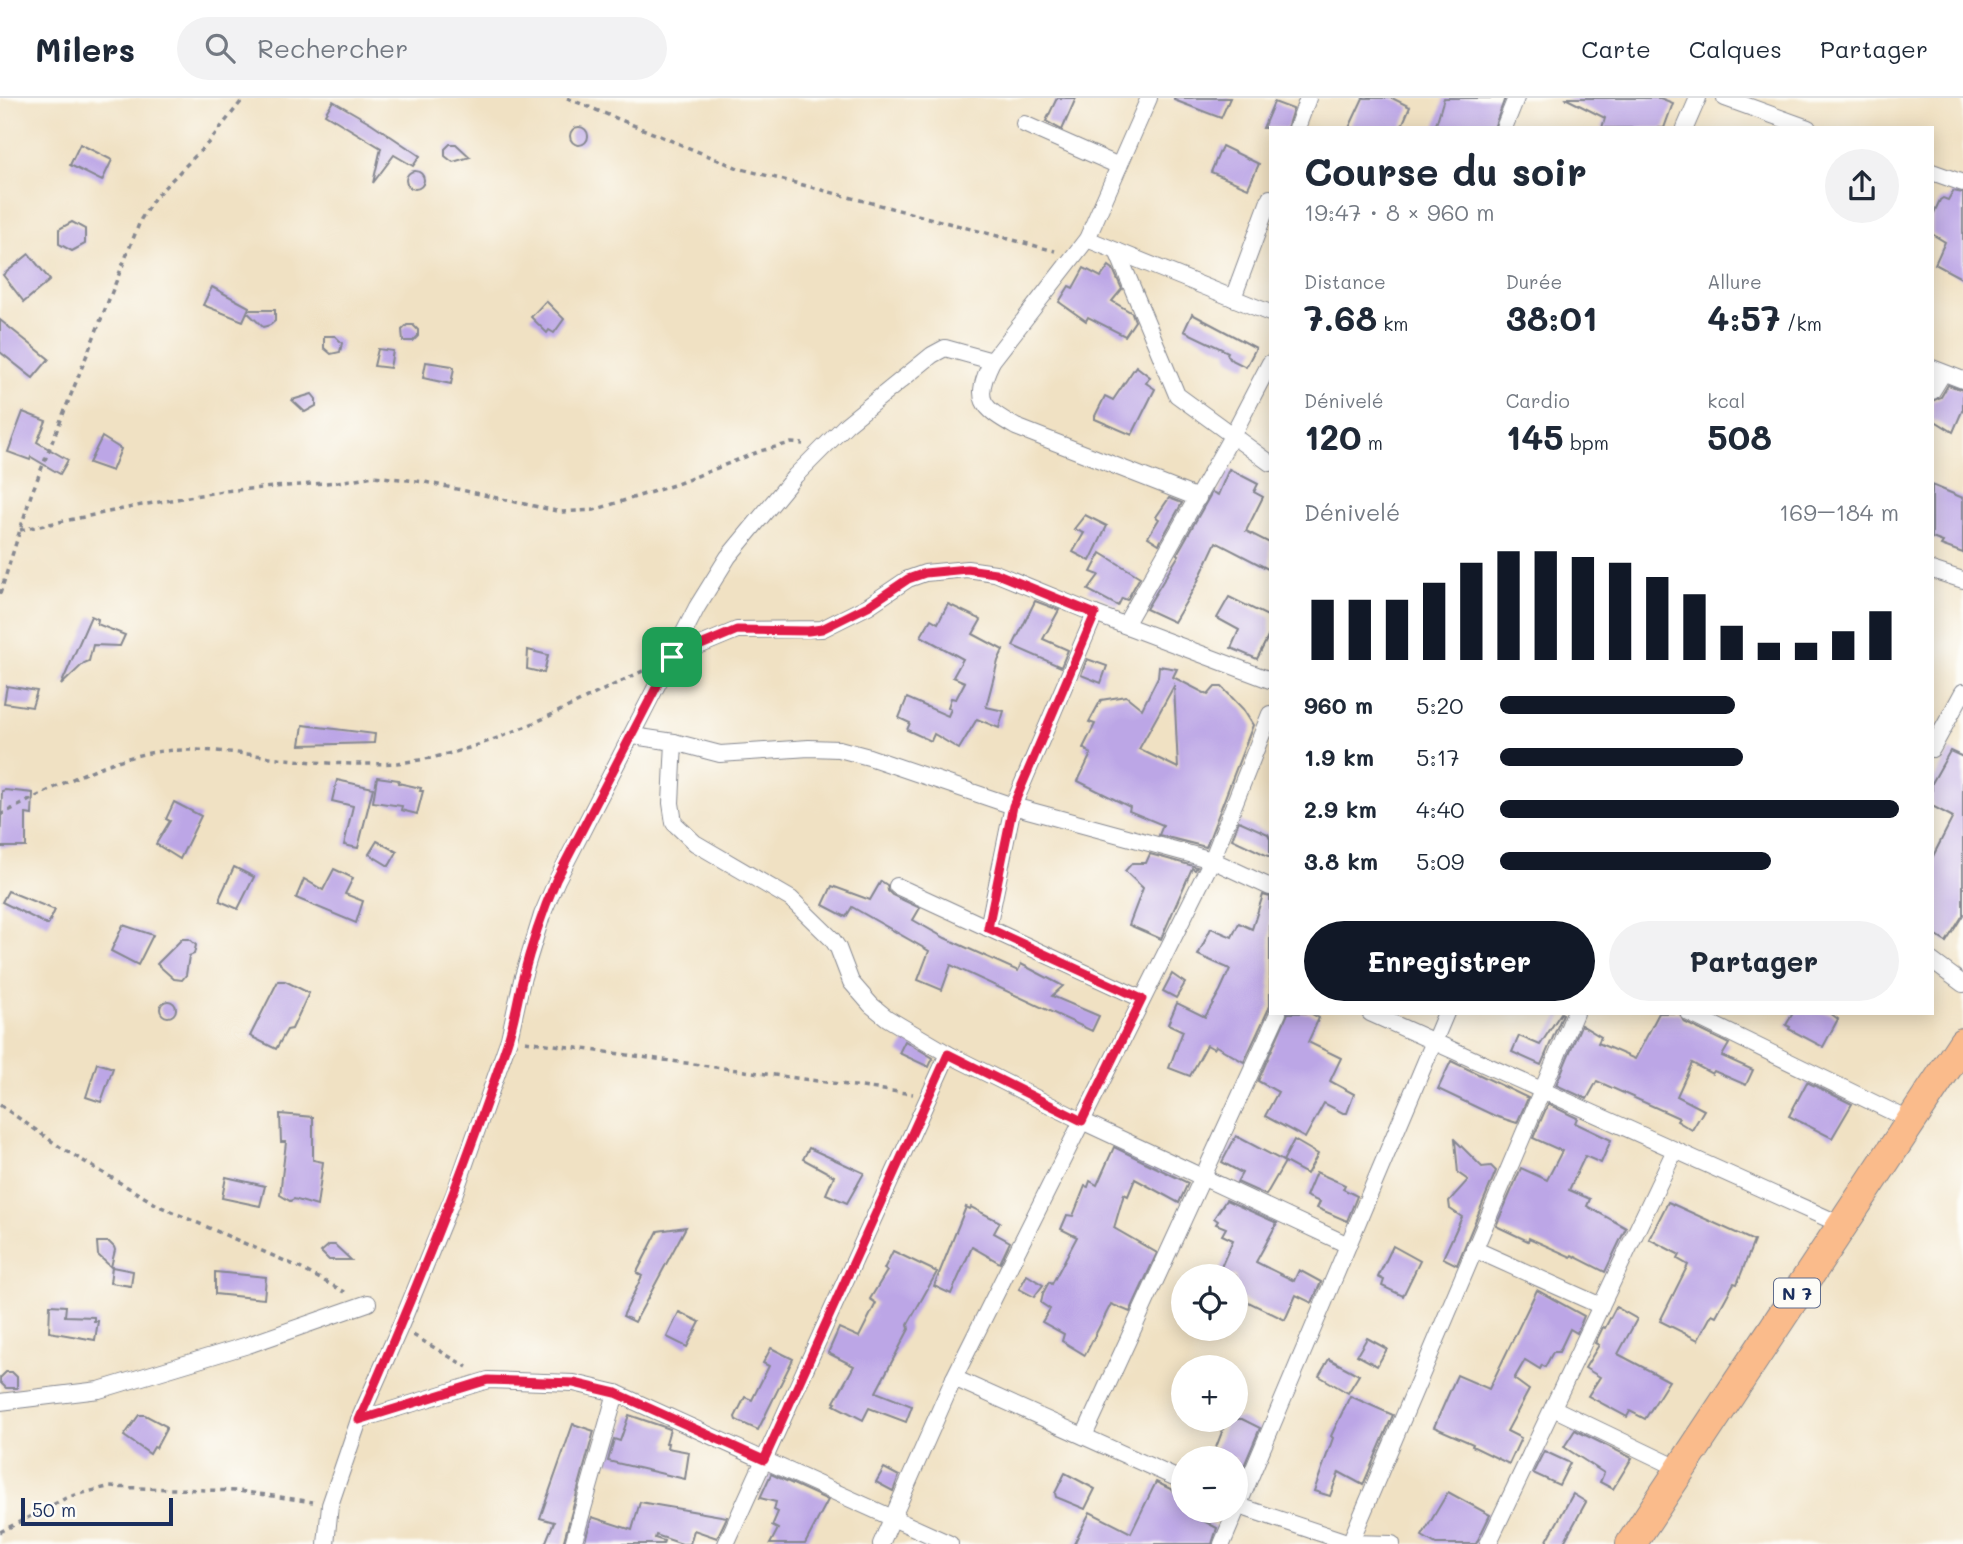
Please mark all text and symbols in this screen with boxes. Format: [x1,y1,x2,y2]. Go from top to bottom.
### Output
search box [177,17,667,80]
text: Milers [35,27,135,70]
icon: search [201,29,239,67]
text: Rechercher [257,31,408,65]
text: Carte [1581,33,1651,64]
text: Calques [1689,33,1782,64]
text: Partager [1820,33,1928,64]
text: Course du soir [1304,146,1587,196]
button: share [1825,149,1899,223]
text: 19:47 · 8 × 960 m [1304,197,1494,227]
text: Distance [1304,269,1386,294]
text: Durée [1506,269,1562,294]
text: Allure [1707,269,1762,294]
text: 7.68 [1304,294,1377,340]
text: 38:01 [1506,294,1597,340]
text: 4:57 [1707,294,1781,340]
text: km [1377,311,1408,336]
text: /km [1781,311,1822,336]
text: Dénivelé [1304,388,1384,413]
text: Cardio [1506,388,1570,413]
text: kcal [1707,388,1745,413]
text: 120 [1304,413,1362,459]
text: 145 [1506,413,1564,459]
text: 508 [1707,413,1772,459]
text: m [1362,430,1383,455]
text: bpm [1564,430,1609,455]
text: Dénivelé [1304,497,1400,527]
text: 169–184 m [1779,497,1899,527]
pin [642,627,702,687]
icon: arrive [653,638,691,676]
text: 960 m [1304,690,1373,720]
text: 5:20 [1416,690,1464,720]
text: 1.9 km [1304,742,1374,772]
text: 5:17 [1416,742,1460,772]
text: 2.9 km [1304,794,1377,824]
text: 4:40 [1416,794,1464,824]
text: 3.8 km [1304,846,1378,876]
text: 5:09 [1416,846,1464,876]
button: Enregistrer [1304,921,1595,1001]
button: Partager [1609,921,1899,1001]
map controls [1171,1264,1248,1523]
button: locate [1171,1264,1248,1341]
road number: N 7 [1774,1278,1820,1308]
button: + [1171,1355,1248,1432]
button: − [1171,1446,1248,1523]
scale bar [21,1495,173,1527]
text: 50 m [32,1497,76,1522]

